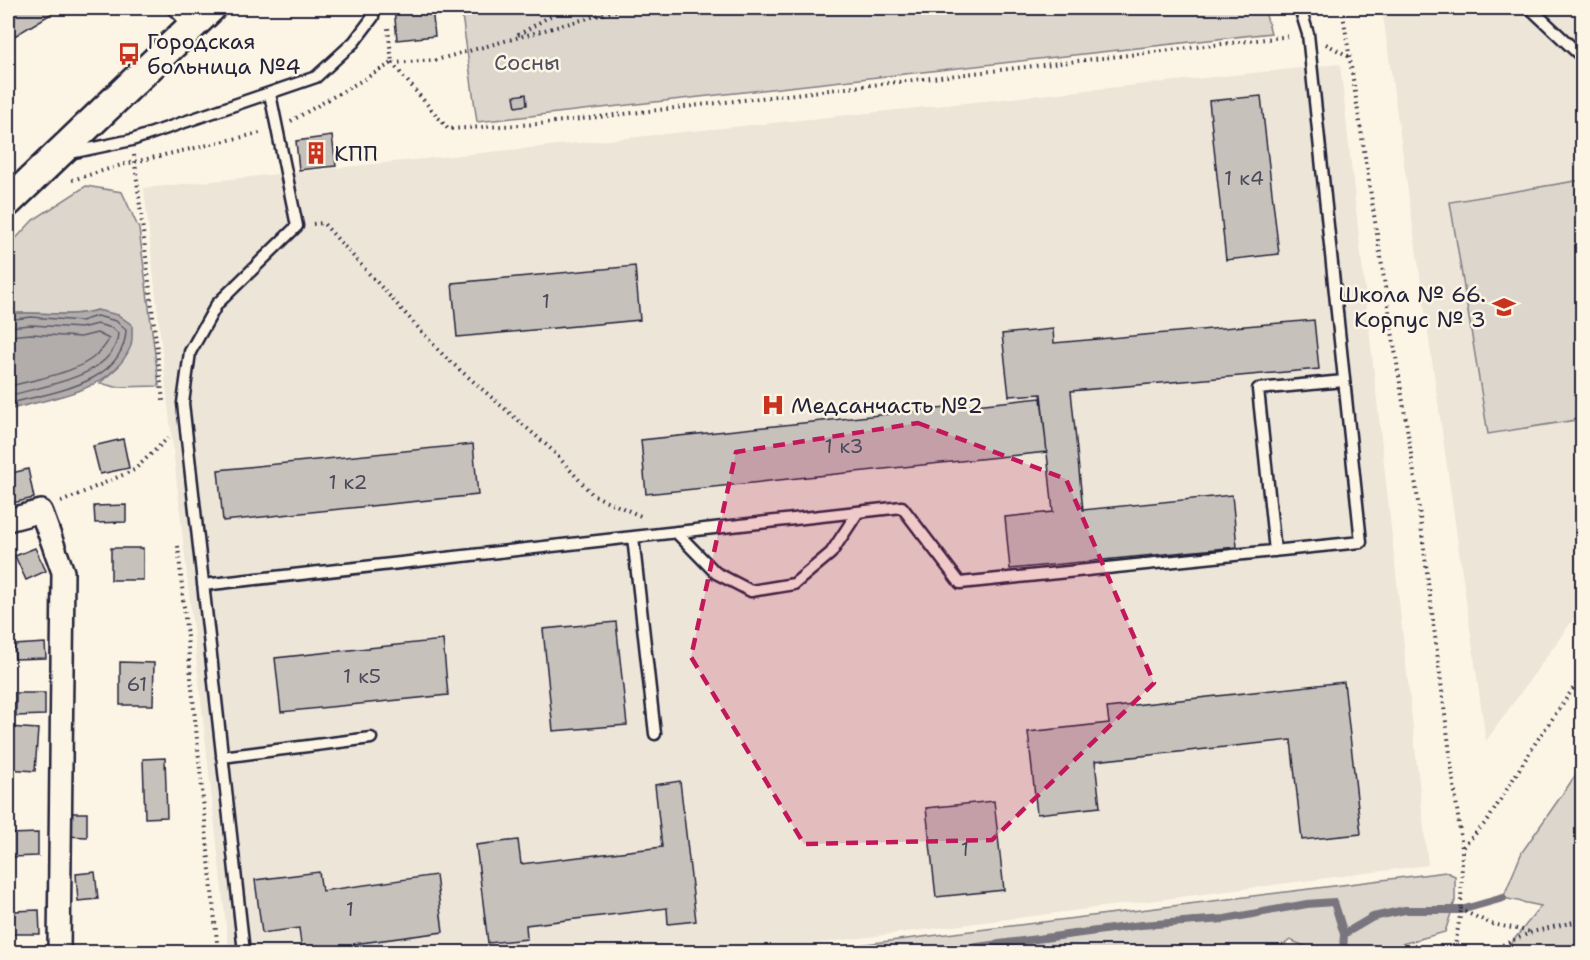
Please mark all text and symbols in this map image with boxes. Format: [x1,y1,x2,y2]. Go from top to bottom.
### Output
place label: Городская больница №4 [147,27,301,81]
bus stop icon: Городская больница №4 [116,41,142,67]
park label: Сосны [494,48,560,77]
place label: КПП [334,139,378,168]
building icon: КПП [303,140,329,166]
house number: 1 к4 [1224,165,1264,191]
place label: Школа № 66. Корпус № 3 [1338,280,1486,334]
house number: 1 [542,288,550,314]
school or university icon: Школа № 66. Корпус № 3 [1491,294,1517,320]
place label: Медсанчасть №2 [791,391,983,420]
hospital icon: Медсанчасть №2 [760,392,786,418]
house number: 1 к3 [824,433,864,459]
house number: 1 к2 [328,469,368,495]
house number: 1 к5 [343,663,381,689]
house number: 61 [127,671,147,697]
house number: 1 [961,836,969,862]
house number: 1 [346,896,354,922]

